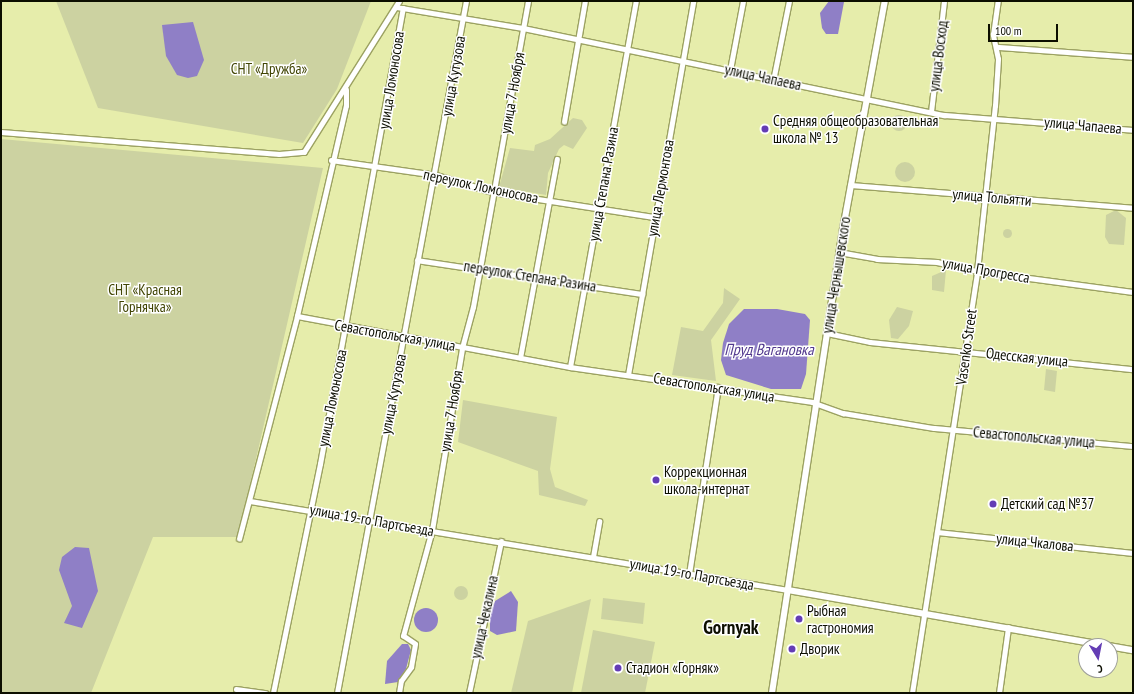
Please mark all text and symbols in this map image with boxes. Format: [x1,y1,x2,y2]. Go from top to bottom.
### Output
scale bar [990,16,1060,42]
street label: улица Восход [925,19,951,93]
text: 100 m [995,23,1022,38]
street label: улица Ломоносова [374,30,408,130]
street label: улица Кутузова [437,34,469,118]
street label: улица 7 Ноября [496,51,528,135]
park label: СНТ «Дружба» [230,60,308,78]
street label: улица Чапаева [723,60,803,94]
place label: Средняя общеобразовательная школа № 13 [773,111,938,146]
street label: улица Чапаева [1043,113,1123,137]
marker: Средняя общеобразовательная школа № 13 [760,124,770,134]
street label: улица Степана Разина [584,125,622,243]
street label: улица Лермонтова [643,138,677,238]
street label: переулок Ломоносова [422,165,540,207]
street label: улица Тольятти [951,185,1033,209]
street label: улица Чернышевского [818,215,854,335]
street label: улица Прогресса [941,253,1031,287]
street label: переулок Степана Разина [462,257,598,295]
park label: СНТ «Красная Горнячка» [108,280,182,315]
street label: Vasenko Street [952,308,980,386]
street label: Севастопольская улица [333,316,457,354]
water label: Пруд Вагановка [724,339,814,359]
street label: Одесская улица [985,344,1069,370]
street label: улица Ломоносова [314,348,350,448]
street label: улица Кутузова [376,352,410,436]
street label: улица 7 Ноября [436,369,466,453]
street label: Севастопольская улица [652,369,776,405]
street label: Севастопольская улица [972,423,1096,451]
place label: Коррекционная школа-интернат [664,462,749,497]
marker: Коррекционная школа-интернат [651,475,661,485]
place label: Детский сад №37 [1001,495,1094,513]
marker: Детский сад №37 [988,499,998,509]
street label: улица 19-го Партсъезда [308,500,436,540]
street label: улица Чкалова [995,529,1075,555]
street label: улица 19-го Партсъезда [628,554,756,594]
street label: улица Чекалина [466,574,502,660]
place label: Рыбная гастрономия [807,601,874,636]
marker: Рыбная гастрономия [794,614,804,624]
district label: Gornyak [703,617,759,639]
north arrow [1078,638,1118,678]
place label: Дворик [800,640,840,658]
marker: Дворик [787,644,797,654]
place label: Стадион «Горняк» [626,659,719,677]
text: С [1096,662,1104,676]
marker: Стадион «Горняк» [613,663,623,673]

